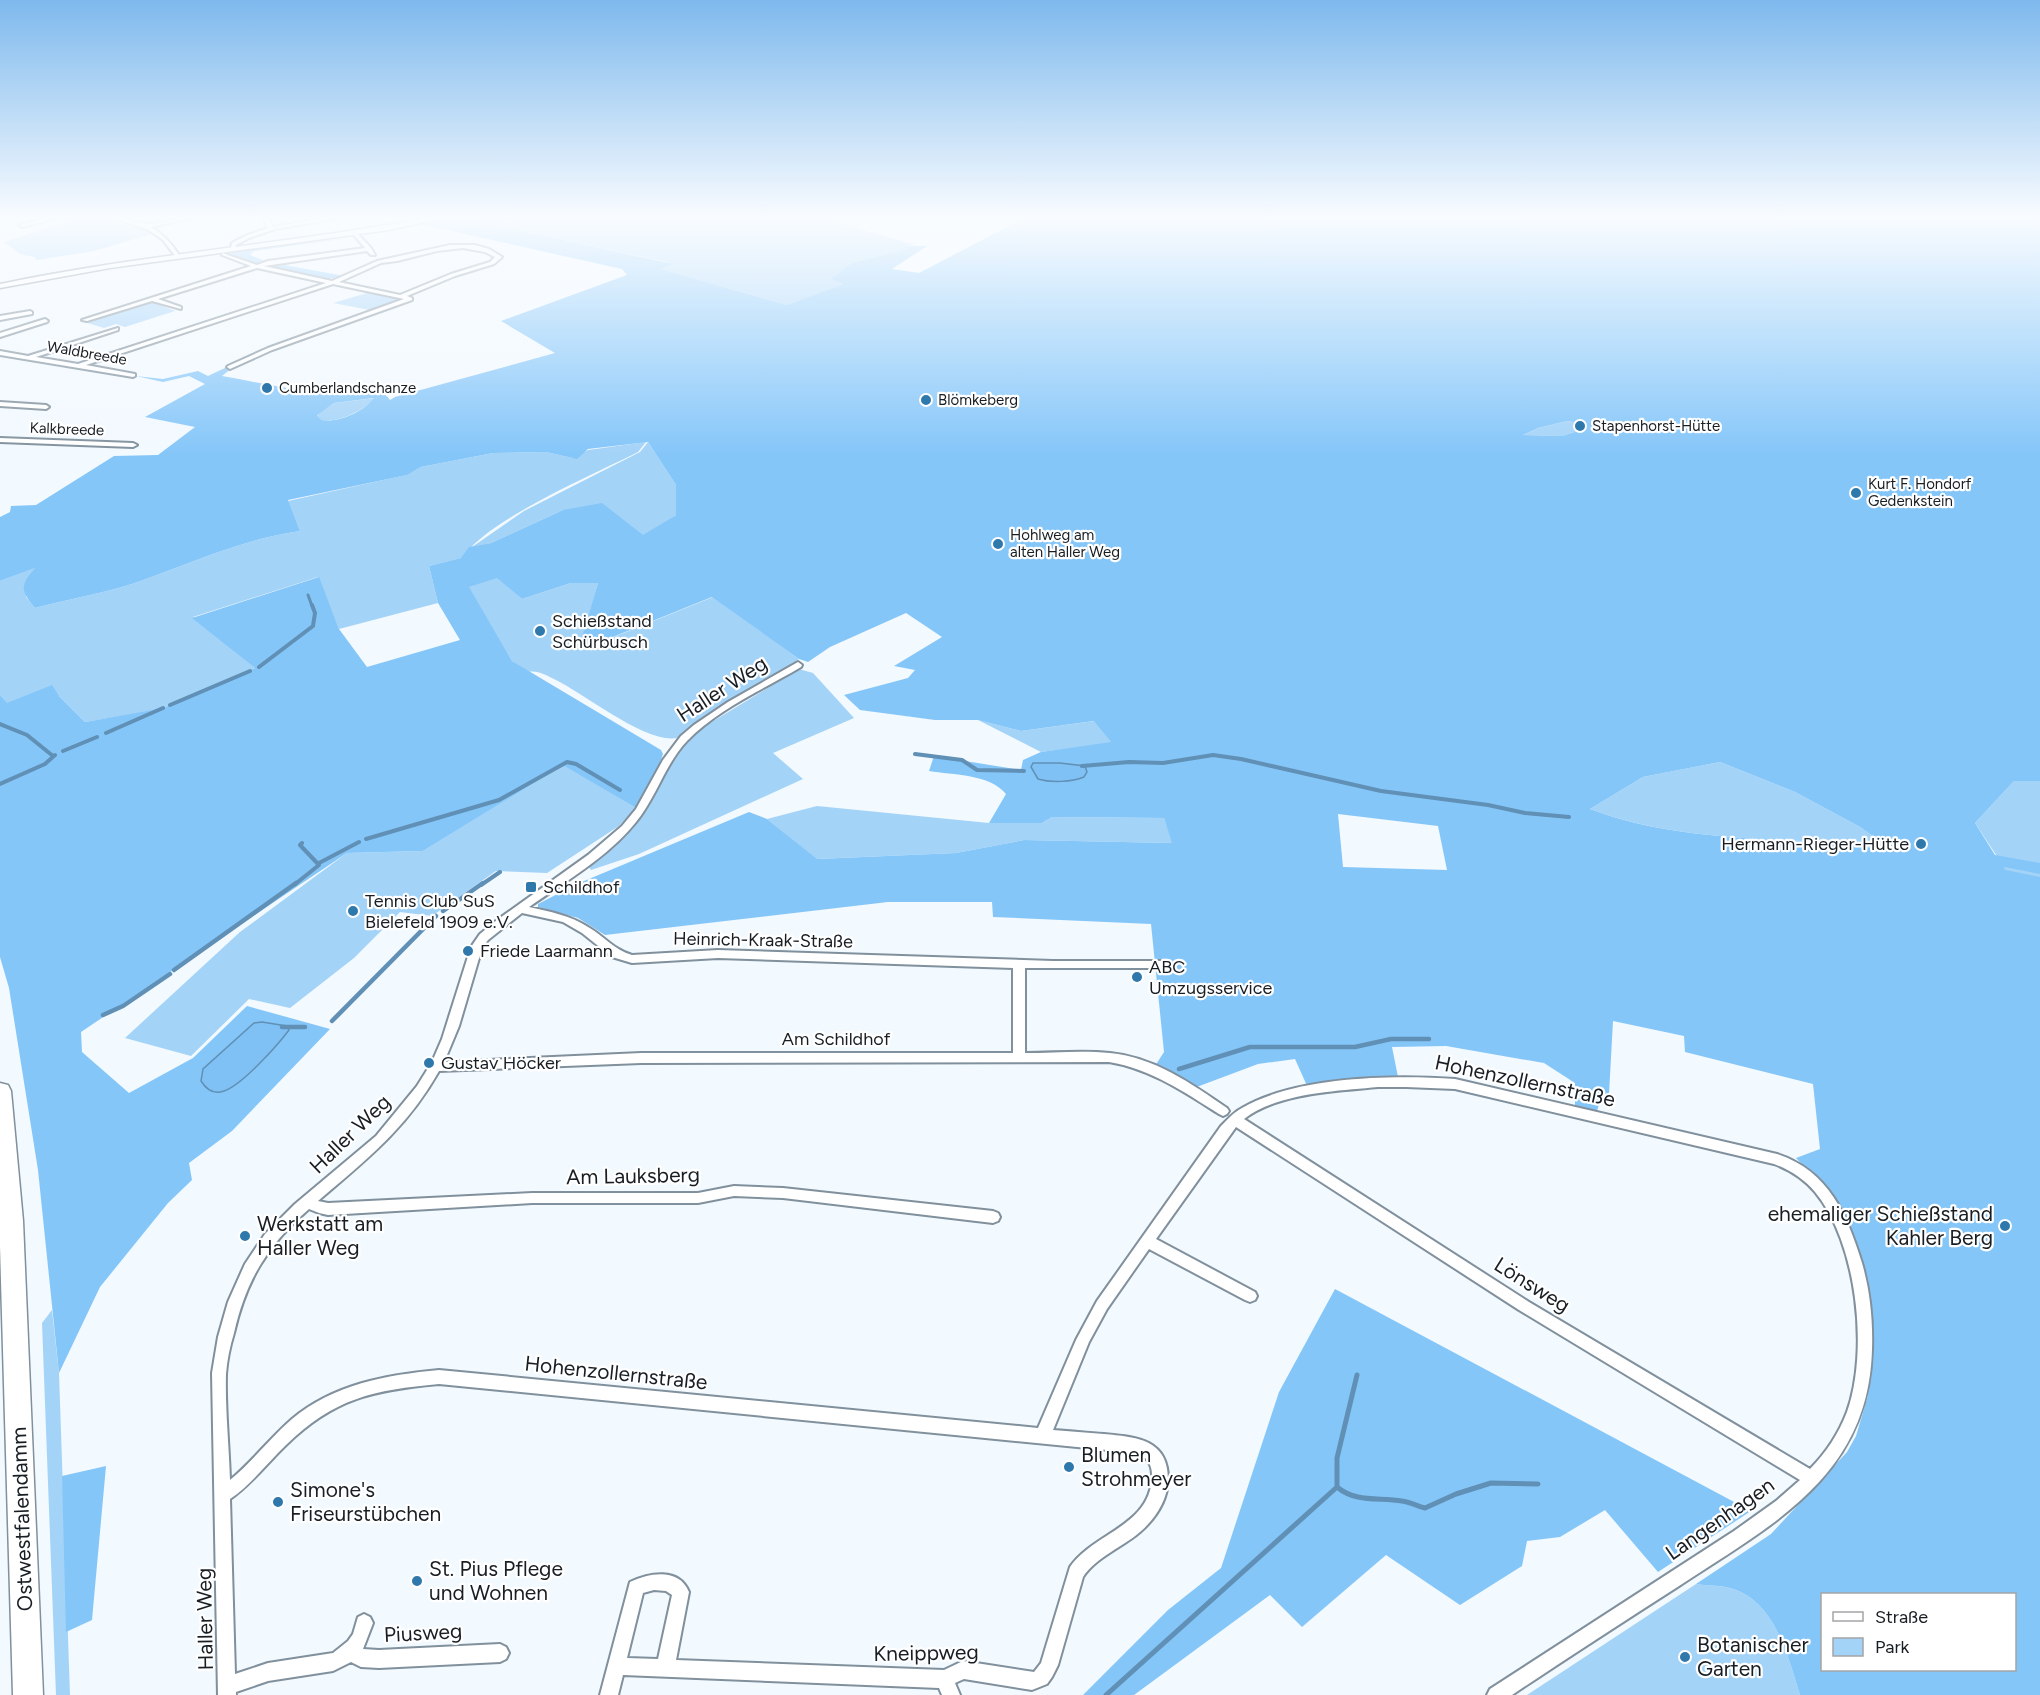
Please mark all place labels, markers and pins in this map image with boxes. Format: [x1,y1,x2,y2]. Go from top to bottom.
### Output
place label: Cumberlandschanze [279,379,416,397]
marker: Cumberlandschanze [260,381,274,395]
place label: Blömkeberg [938,391,1018,409]
marker: Blömkeberg [919,393,933,407]
place label: Stapenhorst-Hütte [1592,417,1720,435]
marker: Stapenhorst-Hütte [1573,419,1587,433]
place label: Kurt F. Hondorf Gedenkstein [1868,475,1972,510]
marker: Kurt F. Hondorf Gedenkstein [1849,486,1863,500]
place label: Hohlweg am alten Haller Weg [1010,526,1120,561]
marker: Hohlweg am alten Haller Weg [991,537,1005,551]
place label: Schießstand Schürbusch [552,610,652,653]
marker: Schießstand Schürbusch [533,624,547,638]
place label: Hermann-Rieger-Hütte [1721,833,1909,855]
marker: Hermann-Rieger-Hütte [1914,837,1928,851]
place label: Schildhof [543,876,620,898]
marker: Schildhof [524,880,538,894]
place label: Tennis Club SuS Bielefeld 1909 e.V. [365,890,513,933]
marker: Tennis Club SuS Bielefeld 1909 e.V. [346,904,360,918]
place label: Friede Laarmann [480,940,613,962]
marker: Friede Laarmann [461,944,475,958]
place label: ABC Umzugsservice [1149,956,1272,999]
marker: ABC Umzugsservice [1130,970,1144,984]
place label: Gustav Höcker [441,1052,561,1074]
marker: Gustav Höcker [422,1056,436,1070]
place label: ehemaliger Schießstand Kahler Berg [1768,1201,1993,1250]
place label: Werkstatt am Haller Weg [257,1211,383,1260]
marker: ehemaliger Schießstand Kahler Berg [1998,1219,2012,1233]
marker: Werkstatt am Haller Weg [238,1229,252,1243]
place label: Blumen Strohmeyer [1081,1442,1191,1491]
marker: Blumen Strohmeyer [1062,1460,1076,1474]
place label: Simone's Friseurstübchen [290,1477,441,1526]
marker: Simone's Friseurstübchen [271,1495,285,1509]
place label: St. Pius Pflege und Wohnen [429,1556,563,1605]
marker: St. Pius Pflege und Wohnen [410,1574,424,1588]
place label: Botanischer Garten [1697,1632,1809,1681]
marker: Botanischer Garten [1678,1650,1692,1664]

